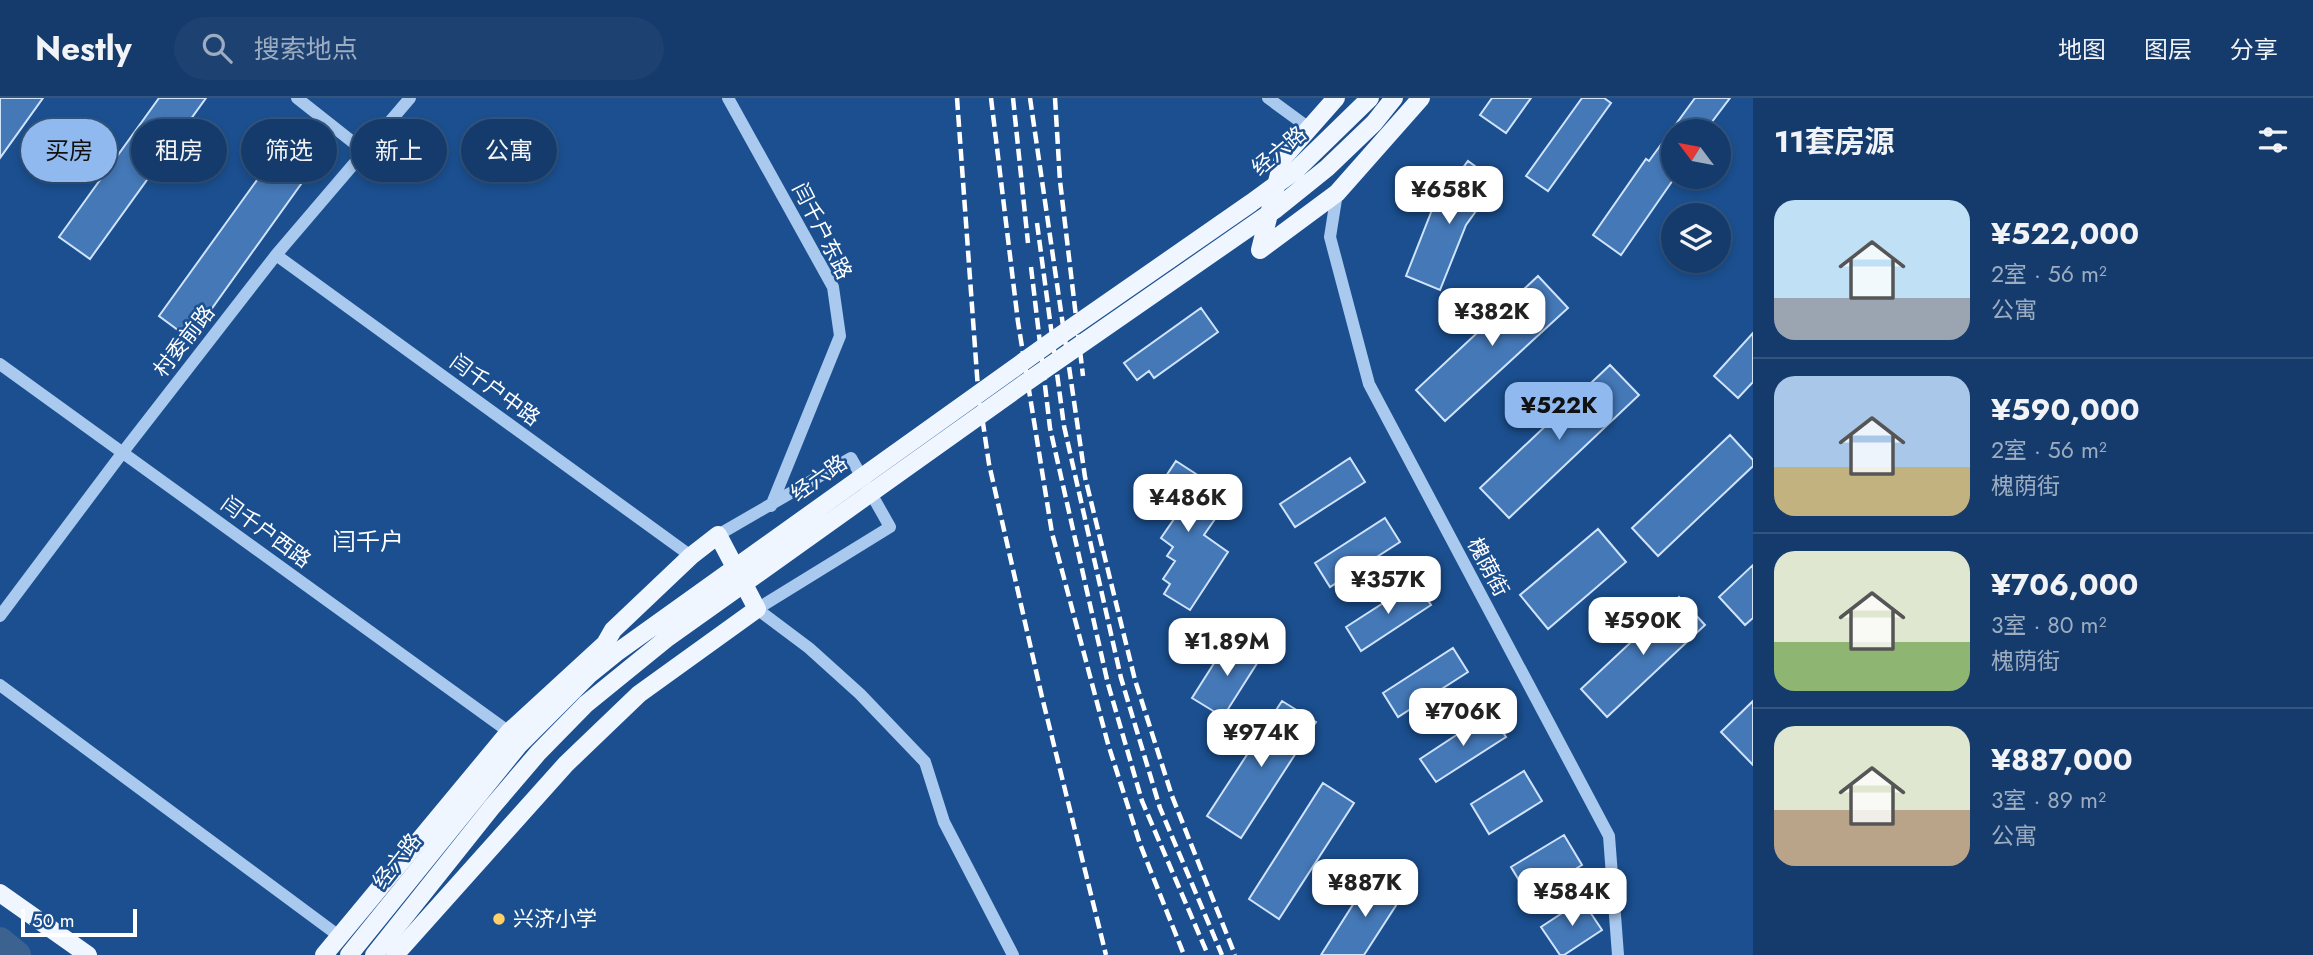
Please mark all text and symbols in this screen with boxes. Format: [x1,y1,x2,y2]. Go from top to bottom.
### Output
search box [174,17,664,80]
text: Nestly [35,25,132,72]
icon: search [198,29,236,67]
text: 搜索地点 [254,30,358,68]
text: 地图 [2058,32,2106,67]
text: 图层 [2144,32,2192,67]
text: 分享 [2230,32,2278,67]
chip: 买房 [21,119,117,182]
chip: 租房 [131,119,227,182]
chip: 筛选 [241,119,337,182]
chip: 新上 [351,119,447,182]
chip: 公寓 [461,119,557,182]
street label: 经六路 [1245,119,1313,183]
north arrow [1661,119,1731,189]
map controls [1661,119,1731,273]
text: 11套房源 [1774,120,1895,163]
icon: filters [2254,121,2292,159]
pin: ¥658K [1400,166,1498,226]
text: ¥658K [1411,172,1487,206]
street label: 闫千户东路 [785,177,859,285]
button: layers [1661,203,1731,273]
text: ¥522,000 [1991,212,2139,255]
icon: home [1830,228,1914,312]
text: 2室 · 56 m² [1991,257,2107,291]
pin: ¥382K [1443,288,1541,348]
text: 公寓 [1991,293,2037,327]
text: ¥382K [1454,294,1530,328]
street label: 村委前路 [146,299,222,383]
street label: 闫千户中路 [444,347,546,433]
pin: ¥522K [1510,382,1608,442]
text: ¥522K [1521,388,1597,422]
text: ¥590,000 [1991,388,2140,431]
icon: home [1830,404,1914,488]
text: 2室 · 56 m² [1991,433,2107,467]
street label: 经六路 [785,448,853,508]
text: 槐荫街 [1991,469,2060,503]
pin: ¥486K [1139,474,1237,534]
text: ¥486K [1149,480,1227,514]
street label: 闫千户西路 [215,489,317,575]
district label: 闫千户 [332,524,404,559]
street label: 槐荫街 [1460,532,1516,602]
pin: ¥357K [1339,556,1437,616]
text: ¥357K [1351,562,1425,596]
text: ¥706,000 [1991,563,2138,606]
icon: home [1830,579,1914,663]
pin: ¥590K [1594,598,1692,657]
text: ¥590K [1605,603,1681,637]
text: 3室 · 80 m² [1991,608,2106,642]
pin: ¥1.89M [1170,618,1284,678]
text: ¥1.89M [1185,624,1269,658]
text: 槐荫街 [1991,644,2060,678]
pin: ¥706K [1414,688,1512,748]
text: ¥706K [1425,694,1501,728]
pin: ¥974K [1212,710,1310,769]
text: ¥974K [1223,715,1299,749]
text: ¥887,000 [1991,738,2133,781]
icon: home [1830,754,1914,838]
text: 3室 · 89 m² [1991,783,2106,817]
text: 公寓 [1991,819,2037,853]
street label: 经六路 [366,827,428,895]
pin: ¥887K [1316,860,1414,919]
text: ¥887K [1328,865,1402,899]
pin: ¥584K [1523,868,1621,928]
text: ¥584K [1534,874,1610,908]
place label: 兴济小学 [513,904,597,934]
scale bar [21,906,136,938]
text: 50 m [32,907,75,934]
marker: 兴济小学 [491,911,507,927]

